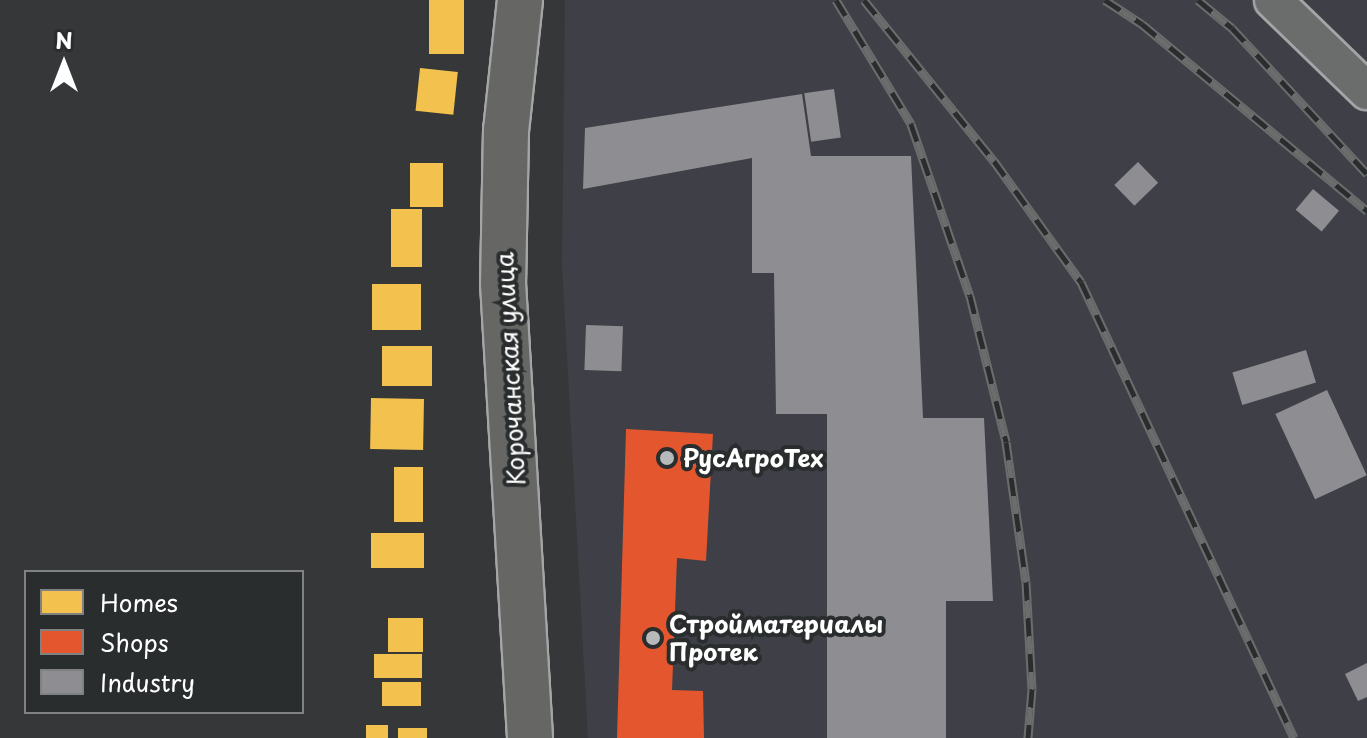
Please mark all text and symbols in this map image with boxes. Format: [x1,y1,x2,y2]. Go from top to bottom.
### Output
text: N [55,23,73,56]
north arrow [24,24,104,104]
street label: Корочанская улица [489,251,531,487]
place label: РусАгроТех [683,444,823,472]
marker: РусАгроТех [658,449,676,467]
legend [24,570,304,714]
text: Homes [100,584,178,620]
place label: Стройматериалы Протек [669,610,883,666]
text: Shops [100,624,169,660]
marker: Стройматериалы Протек [644,629,662,647]
text: Industry [100,664,195,700]

